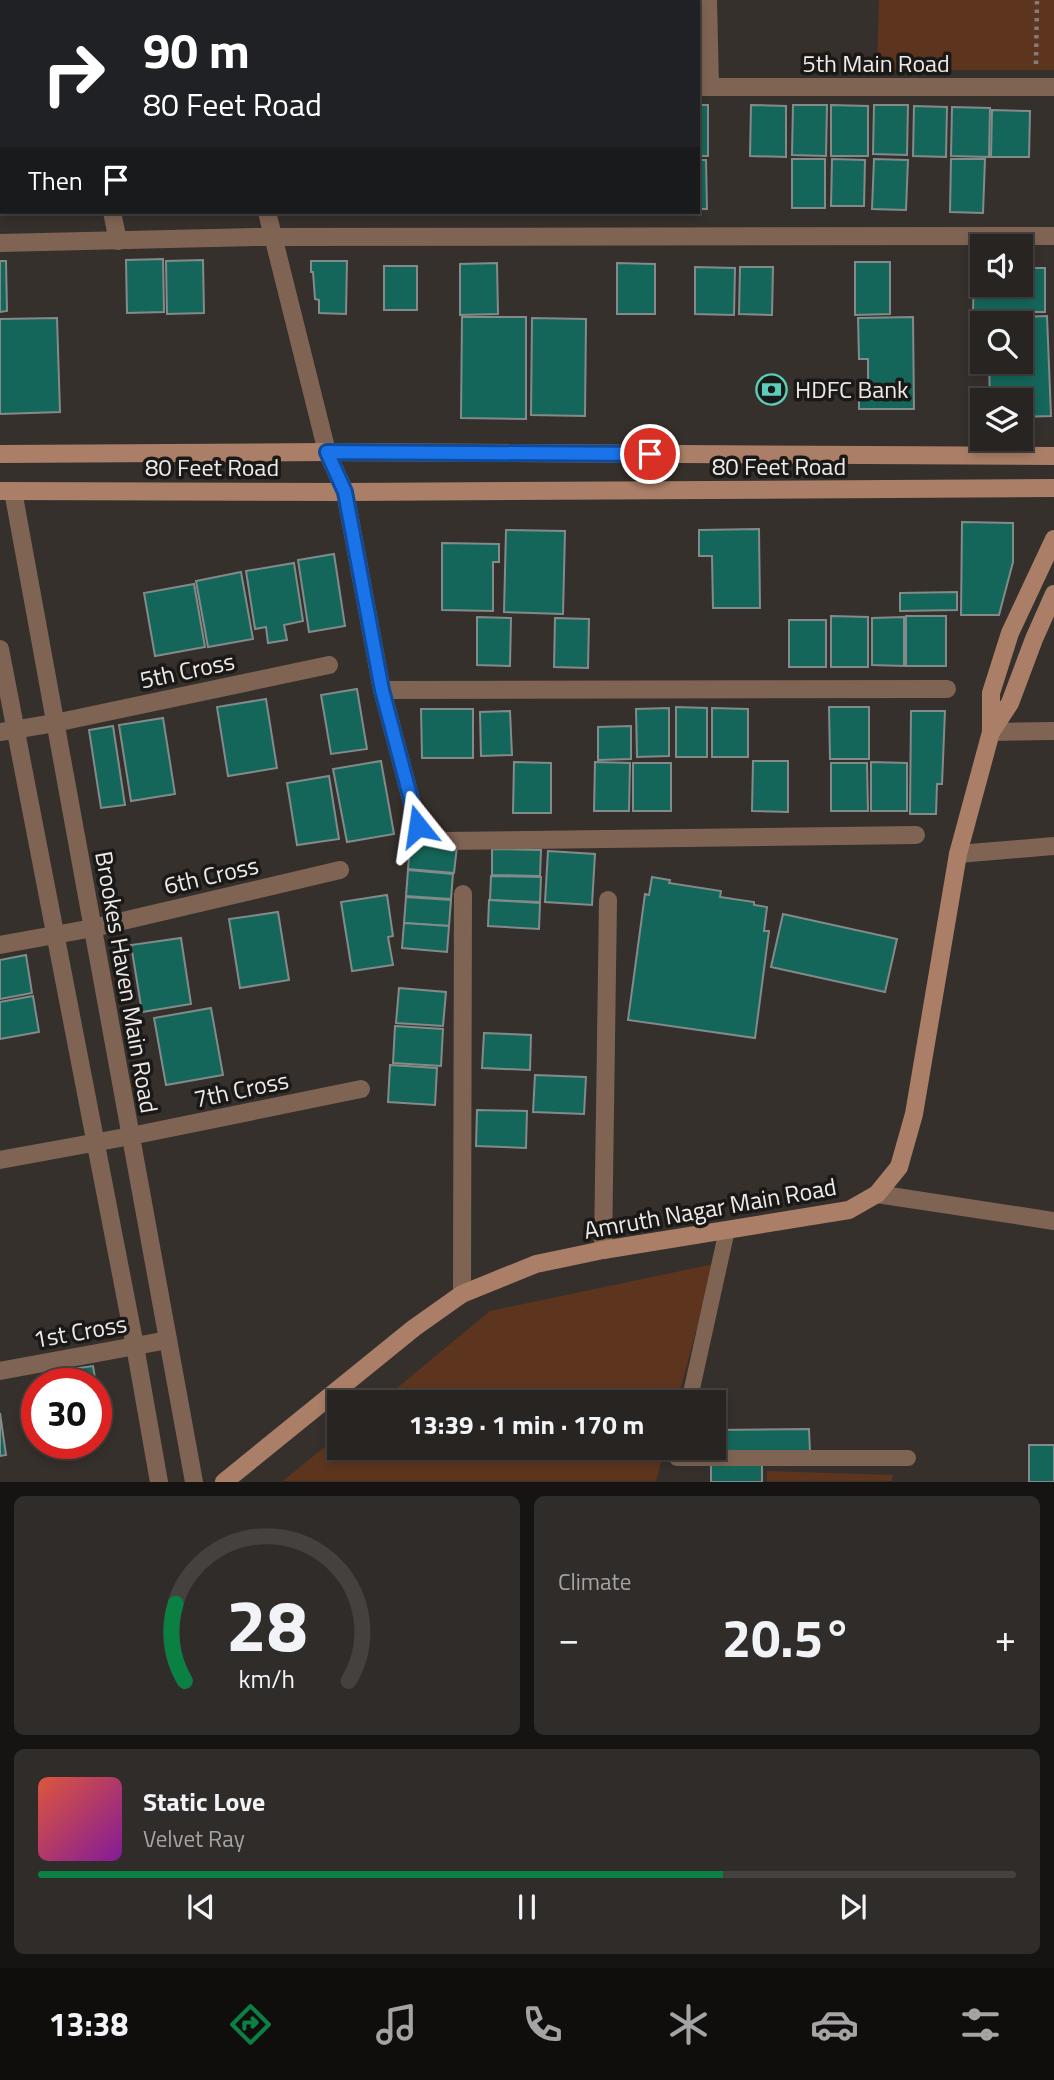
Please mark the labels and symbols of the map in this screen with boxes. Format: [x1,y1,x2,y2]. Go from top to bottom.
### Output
street label: 5th Main Road [802,45,950,81]
place label: HDFC Bank [795,371,909,407]
bank icon: HDFC Bank [755,372,789,406]
pin [620,424,680,484]
street label: 80 Feet Road [712,448,846,484]
street label: 80 Feet Road [145,449,279,485]
street label: 5th Cross [136,642,238,698]
position arrow [381,789,455,863]
street label: 6th Cross [160,847,262,903]
street label: Brookes Haven Main Road [86,848,168,1116]
street label: 7th Cross [190,1061,292,1117]
street label: Amruth Nagar Main Road [581,1168,839,1248]
street label: 1st Cross [30,1305,130,1357]
speed limit sign: 30 [21,1368,112,1459]

